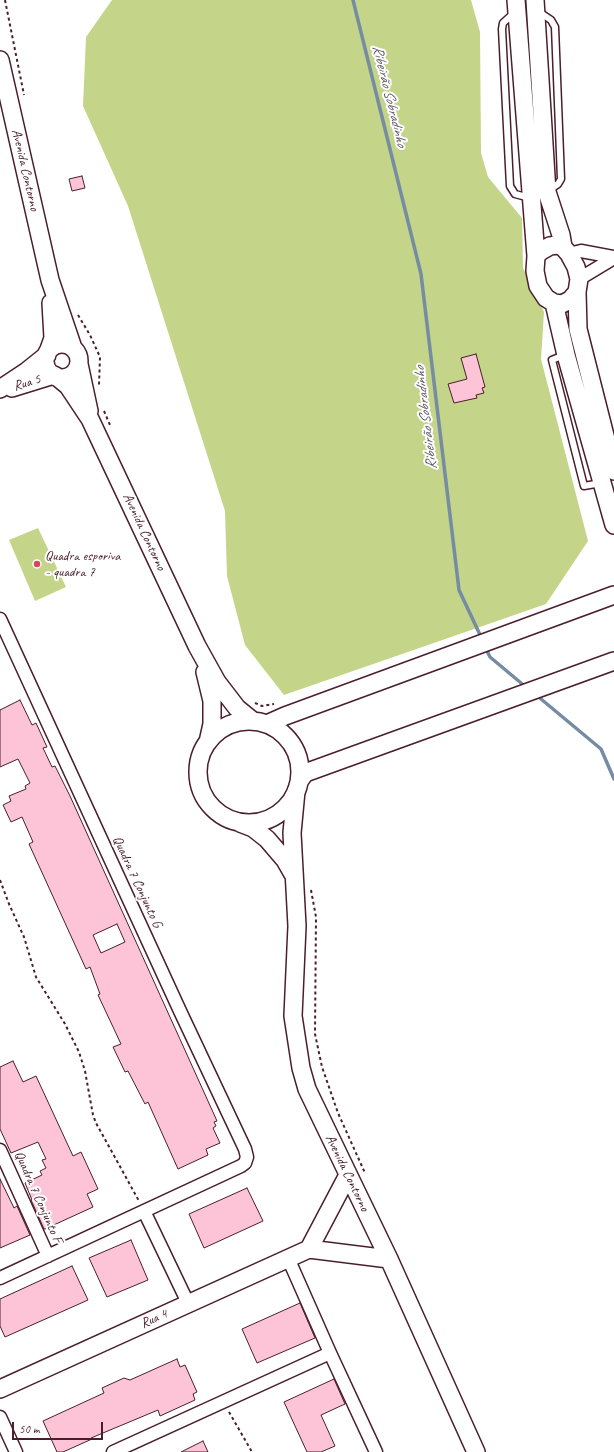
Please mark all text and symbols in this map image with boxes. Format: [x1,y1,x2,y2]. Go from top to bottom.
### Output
water label: Ribeirão Sobradinho [368,43,410,149]
street label: Avenida Contorno [7,127,43,213]
water label: Ribeirão Sobradinho [411,365,441,471]
street label: Rua 5 [11,371,43,395]
street label: Avenida Contorno [119,491,169,573]
place label: Quadra esporiva - quadra 7 [45,548,120,580]
marker: Quadra esporiva - quadra 7 [32,559,42,569]
street label: Quadra 7 Conjunto G [108,834,166,930]
street label: Avenida Contorno [321,1132,373,1214]
street label: Quadra 7 Conjunto F [10,1149,66,1245]
street label: Rua 4 [138,1306,170,1332]
scale bar [14,1414,105,1440]
text: 50 m [19,1421,39,1437]

